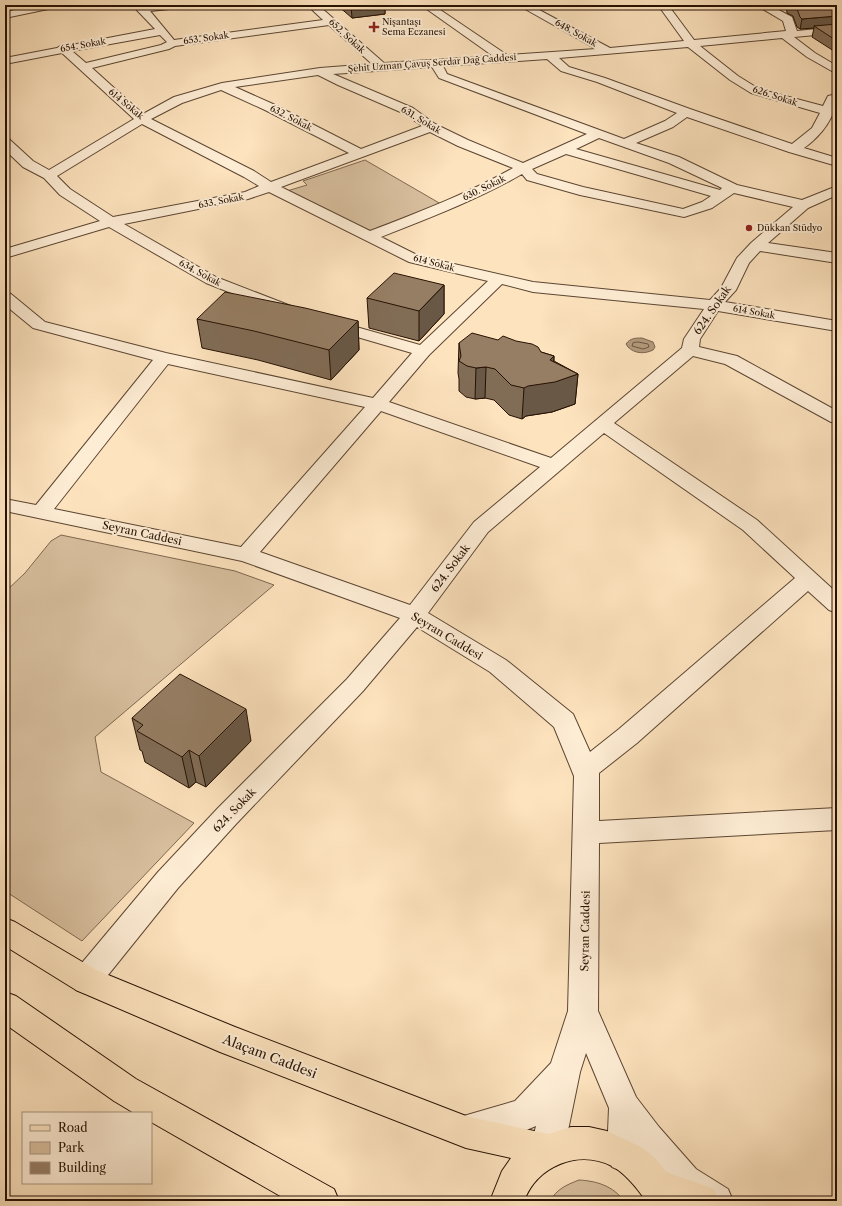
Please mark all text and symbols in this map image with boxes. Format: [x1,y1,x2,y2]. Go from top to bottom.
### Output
street label: 652. Sokak [327,16,368,56]
place label: Nişantaşı Sema Eczanesi [382,16,446,37]
street label: 648. Sokak [553,16,600,49]
marker: Nişantaşı Sema Eczanesi [369,22,379,32]
street label: 653. Sokak [183,29,230,46]
street label: 654. Sokak [59,35,107,54]
street label: Şehit Uzman Çavuş Serdar Dağ Caddesi [347,51,517,74]
street label: 626. Sokak [751,83,800,108]
street label: 614 Sokak [106,86,147,122]
street label: 632. Sokak [268,102,315,133]
street label: 631. Sokak [399,103,444,136]
street label: 630. Sokak [461,172,508,203]
street label: 633. Sokak [197,191,245,210]
place label: Dükkan Stüdyo [757,222,823,233]
marker: Dükkan Stüdyo [744,223,754,233]
street label: 614 Sokak [412,252,457,274]
street label: 634. Sokak [177,257,224,289]
street label: 624. Sokak [690,282,734,337]
street label: 614 Sokak [732,302,777,321]
street label: Seyran Caddesi [101,518,184,548]
street label: 624. Sokak [427,541,473,595]
street label: Seyran Caddesi [409,609,486,663]
street label: 624. Sokak [209,784,259,835]
street label: Seyran Caddesi [577,890,593,972]
street label: Alaçam Caddesi [220,1030,319,1081]
legend [22,1112,152,1184]
text: Road [58,1120,88,1135]
text: Park [58,1140,85,1155]
text: Building [58,1160,106,1175]

